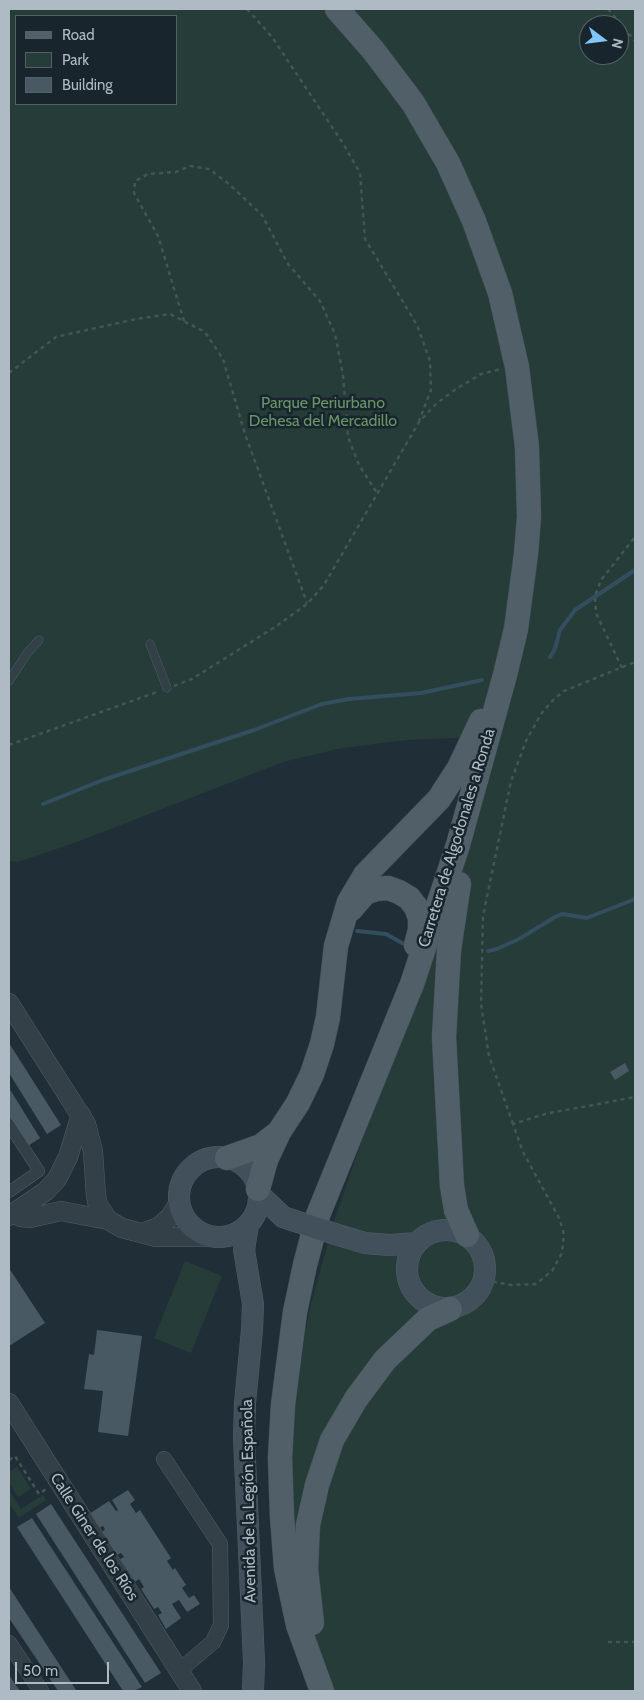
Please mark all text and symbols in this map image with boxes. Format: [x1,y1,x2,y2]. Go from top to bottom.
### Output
legend [15,15,178,105]
north arrow [579,15,629,65]
text: Road [62,26,95,44]
text: N [608,37,627,51]
text: Park [62,51,89,69]
text: Building [62,76,113,94]
park label: Parque Periurbano Dehesa del Mercadillo [249,393,397,431]
street label: Carretera de Algodonales a Ronda [415,726,499,950]
street label: Avenida de la Legión Española [238,1399,260,1603]
street label: Calle Giner de los Ríos [46,1470,142,1604]
scale bar [18,1652,111,1684]
text: 50 m [23,1662,58,1680]

